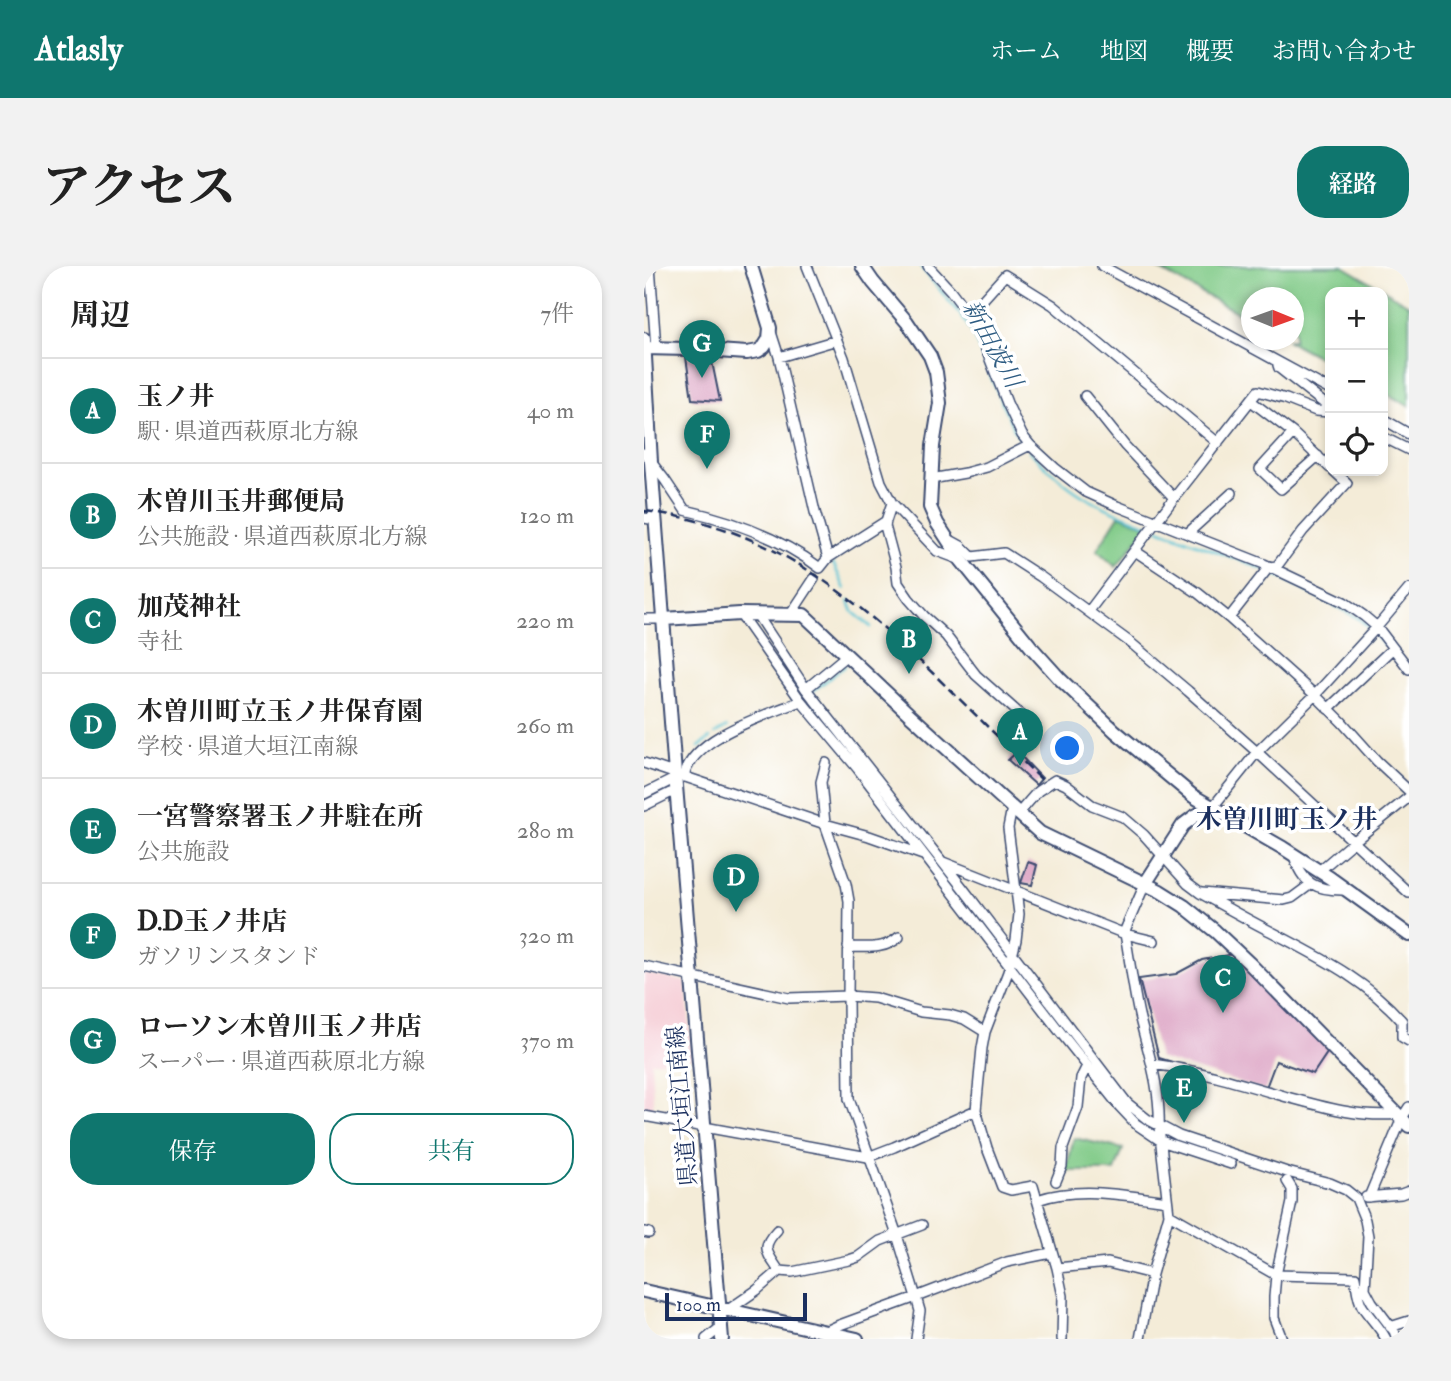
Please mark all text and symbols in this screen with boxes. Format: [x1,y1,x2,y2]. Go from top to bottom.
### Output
text: Atlasly [35,29,123,70]
text: ホーム [990,36,1062,67]
text: 地図 [1100,36,1148,67]
text: 概要 [1186,36,1234,67]
text: お問い合わせ [1272,36,1416,67]
button: 経路 [1297,146,1409,218]
text: アクセス [42,157,237,218]
north arrow [1241,287,1304,350]
map controls [1325,287,1388,476]
button: + [1325,287,1388,350]
water label: 新田波川 [955,295,1030,396]
text: 周辺 [70,297,130,334]
text: 7件 [540,299,574,328]
pin: G [679,320,725,378]
button: − [1325,350,1388,413]
text: 玉ノ井 [137,381,215,413]
text: A [86,396,100,425]
text: 40 m [527,396,574,425]
pin: F [684,411,730,469]
button: locate [1325,413,1388,476]
text: 駅 · 県道西萩原北方線 [137,417,358,446]
text: 木曽川玉井郵便局 [137,486,345,518]
text: B [85,501,101,530]
text: 120 m [520,501,574,530]
text: 公共施設 · 県道西萩原北方線 [137,522,427,551]
text: 加茂神社 [137,591,241,623]
text: C [85,606,101,635]
text: 220 m [516,606,574,635]
pin: B [886,616,932,674]
text: 寺社 [137,627,183,656]
text: 木曽川町立玉ノ井保育園 [137,696,423,728]
pin: A [997,708,1043,766]
text: D [84,711,102,740]
text: 260 m [516,711,574,740]
your location [1050,731,1084,765]
text: 学校 · 県道大垣江南線 [137,732,358,761]
text: 一宮警察署玉ノ井駐在所 [137,801,423,833]
district label: 木曽川町玉ノ井 [1196,804,1378,836]
text: E [85,816,101,845]
text: 280 m [517,816,574,845]
text: 公共施設 [137,837,229,866]
pin: D [713,854,759,912]
text: D.D玉ノ井店 [137,906,288,938]
text: F [86,921,100,950]
text: 320 m [519,921,574,950]
text: ガソリンスタンド [137,942,320,971]
pin: C [1200,955,1246,1013]
text: ローソン木曽川玉ノ井店 [137,1011,422,1043]
street label: 県道大垣江南線 [661,1025,703,1187]
text: G [83,1026,103,1055]
text: 370 m [520,1026,574,1055]
text: スーパー · 県道西萩原北方線 [137,1047,425,1076]
pin: E [1161,1065,1207,1123]
button: 保存 [70,1113,315,1185]
button: 共有 [329,1113,574,1185]
scale bar [665,1290,807,1322]
text: 100 m [676,1293,721,1317]

